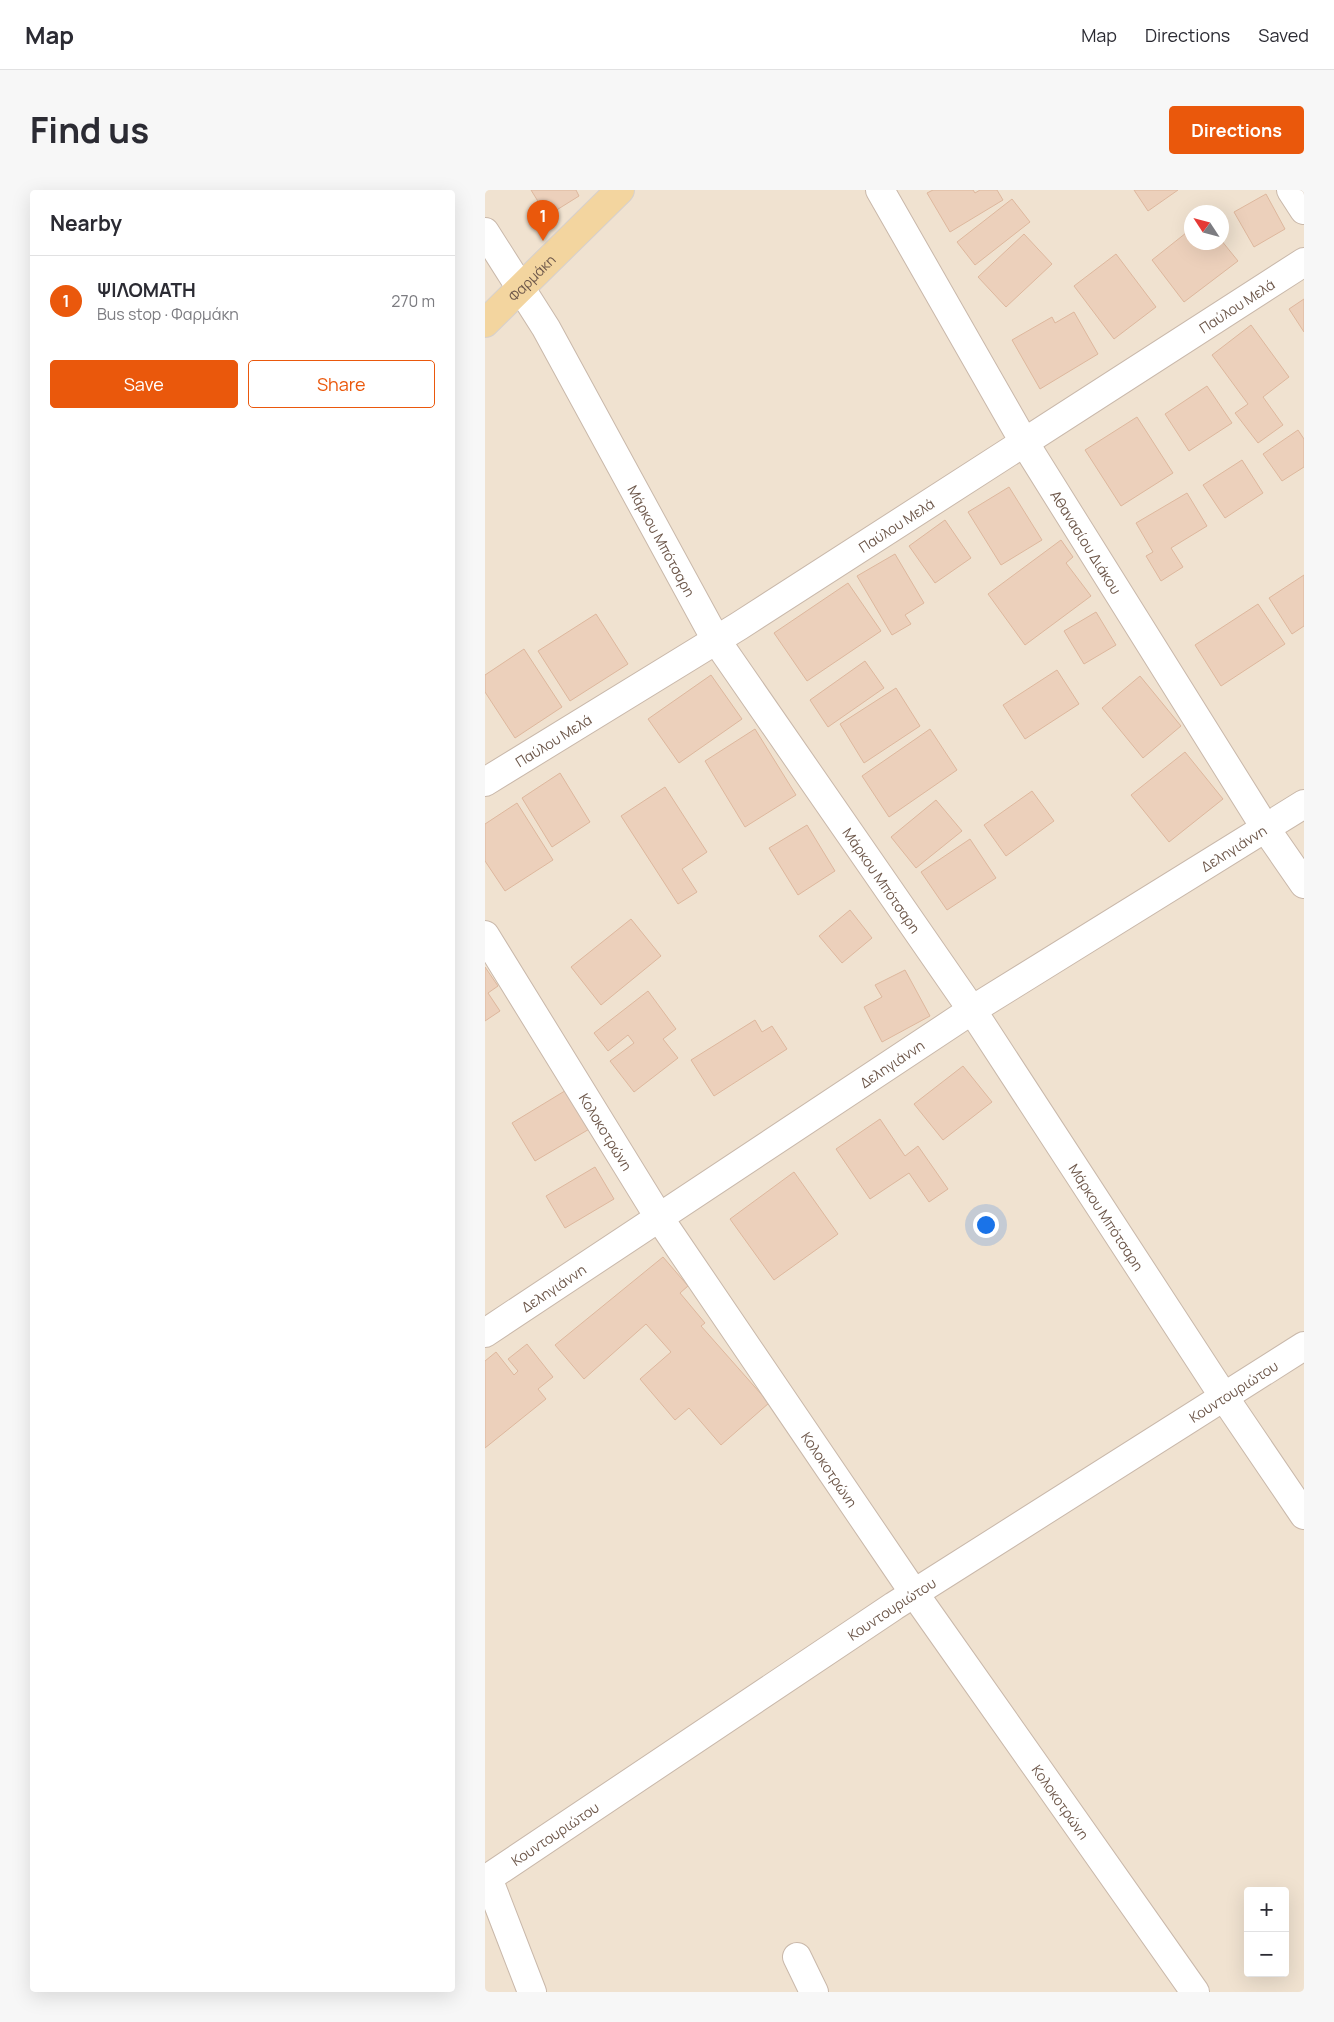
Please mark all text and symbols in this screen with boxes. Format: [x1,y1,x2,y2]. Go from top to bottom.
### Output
text: Map [25,18,74,51]
text: Map [1081,23,1117,47]
text: Directions [1145,23,1230,47]
text: Saved [1258,23,1309,47]
text: Find us [30,106,149,154]
button: Directions [1169,106,1304,154]
pin: 1 [527,200,559,241]
north arrow [1184,205,1229,250]
text: Nearby [50,209,122,237]
street label: Φαρμάκη [504,250,559,305]
street label: Παύλου Μελά [1195,274,1278,337]
text: ΨΙΛΟΜΑΤΗ [97,277,196,303]
text: 1 [62,290,70,312]
text: 270 m [391,290,435,312]
text: Bus stop · Φαρμάκη [97,303,239,325]
button: Save [50,360,238,408]
button: Share [248,360,435,408]
street label: Μάρκου Μπότσαρη [624,482,700,600]
street label: Αθανασίου Διάκου [1047,486,1126,597]
street label: Παύλου Μελά [855,493,938,556]
street label: Παύλου Μελά [511,709,595,771]
street label: Δεληγιάννη [1197,820,1270,875]
street label: Μάρκου Μπότσαρη [839,824,925,937]
street label: Δεληγιάννη [856,1035,928,1092]
street label: Κολοκοτρώνη [575,1089,637,1174]
street label: Μάρκου Μπότσαρη [1065,1160,1149,1274]
your location [973,1212,999,1238]
street label: Δεληγιάννη [517,1259,589,1316]
street label: Κουντουριώτου [1185,1356,1281,1426]
street label: Κολοκοτρώνη [798,1428,862,1511]
street label: Κουντουριώτου [844,1572,939,1644]
street label: Κολοκοτρώνη [1028,1761,1094,1843]
street label: Κουντουριώτου [507,1797,602,1869]
map controls [1244,1887,1289,1977]
button: + [1244,1887,1289,1932]
button: − [1244,1932,1289,1977]

